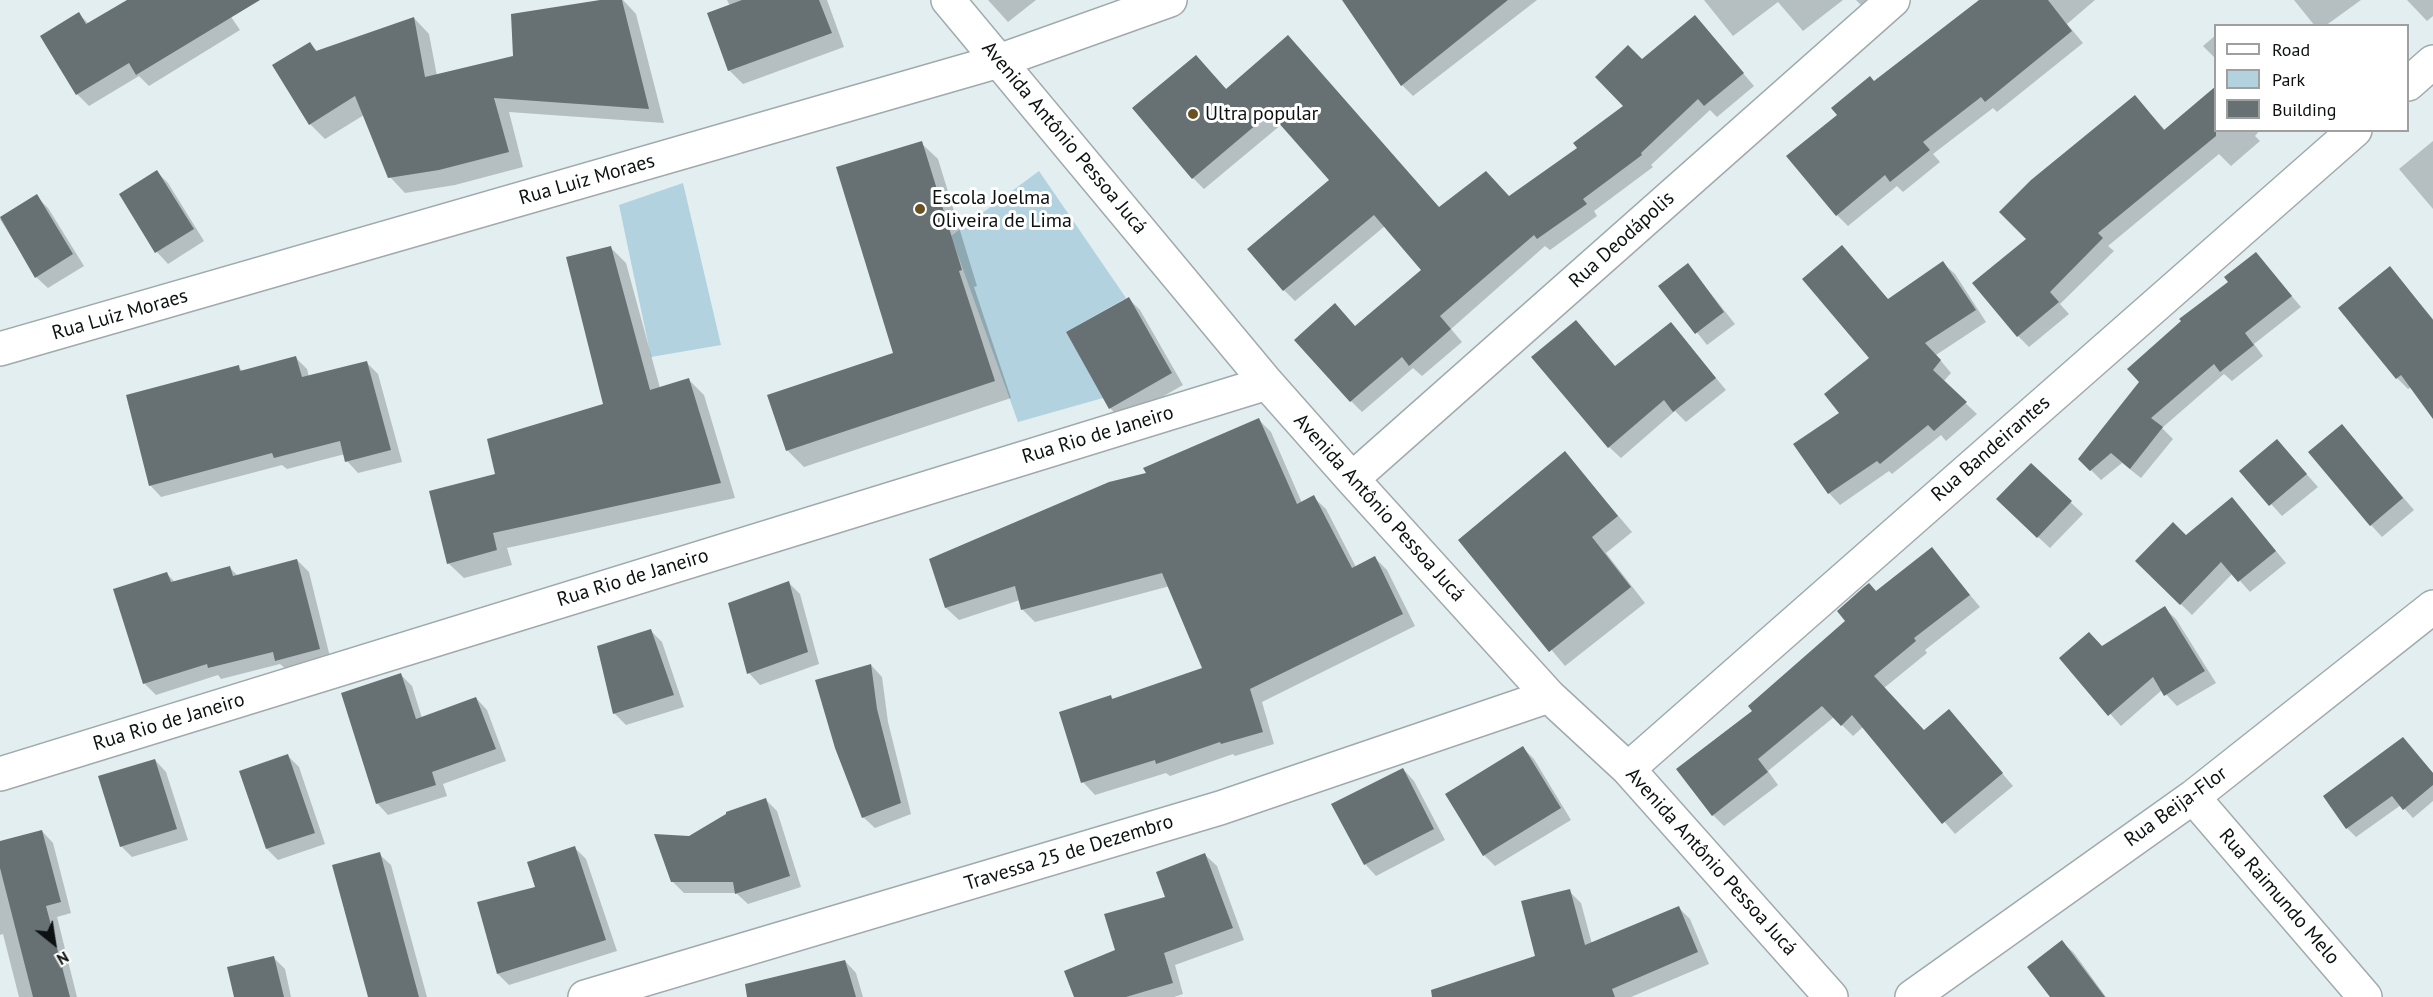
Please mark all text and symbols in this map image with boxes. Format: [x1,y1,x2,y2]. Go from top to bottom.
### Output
legend [2214,24,2409,132]
street label: Avenida Antônio Pessoa Jucá [976,37,1152,239]
text: Road [2272,38,2310,61]
text: Park [2272,68,2305,91]
text: Building [2272,98,2336,121]
place label: Ultra popular [1205,102,1318,126]
marker: Ultra popular [1186,107,1200,121]
street label: Rua Luiz Moraes [516,149,658,211]
place label: Escola Joelma Oliveira de Lima [932,186,1072,233]
street label: Rua Deodápolis [1564,186,1680,294]
marker: Escola Joelma Oliveira de Lima [913,202,927,216]
street label: Rua Luiz Moraes [49,284,191,346]
street label: Rua Bandeirantes [1927,391,2055,507]
street label: Rua Rio de Janeiro [1019,401,1177,469]
street label: Avenida Antônio Pessoa Jucá [1288,409,1470,607]
street label: Rua Rio de Janeiro [554,544,712,612]
street label: Rua Rio de Janeiro [90,688,248,756]
street label: Rua Beija-Flor [2120,762,2232,852]
street label: Avenida Antônio Pessoa Jucá [1620,763,1802,961]
street label: Travessa 25 de Dezembro [962,810,1176,896]
street label: Rua Raimundo Melo [2214,824,2344,970]
north arrow [24,913,84,973]
text: N [53,947,73,970]

